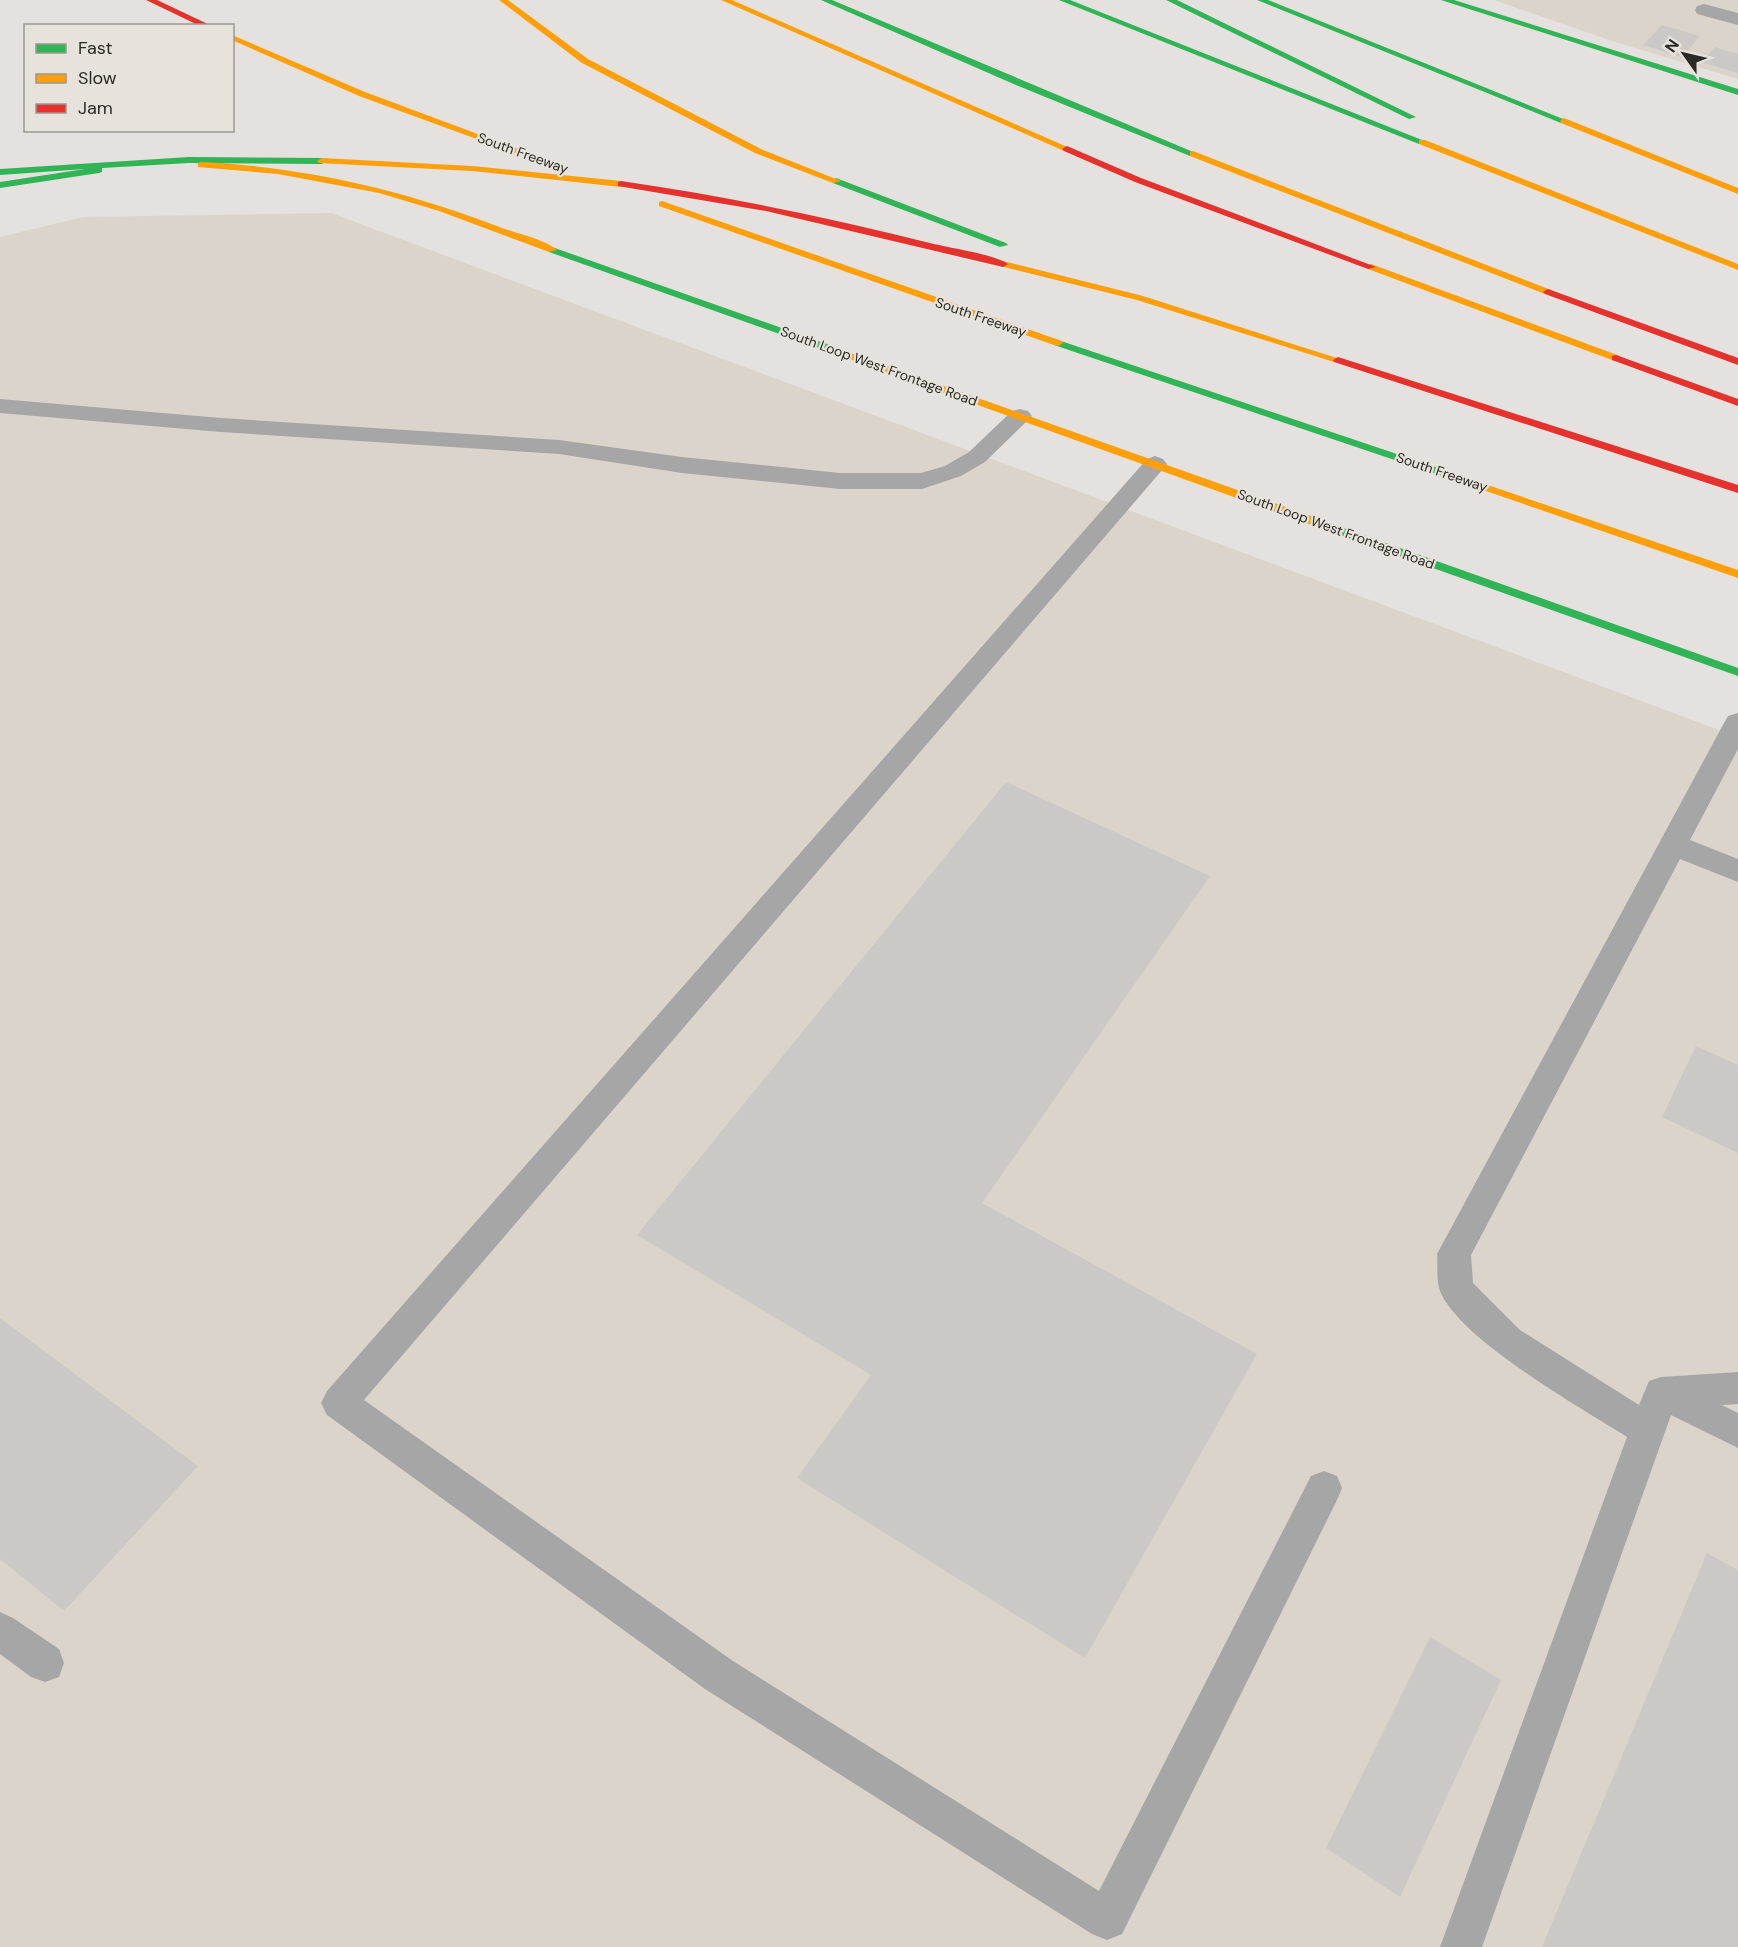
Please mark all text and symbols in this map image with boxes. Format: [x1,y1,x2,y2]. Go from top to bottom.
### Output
legend [24,24,234,132]
north arrow [1654,24,1714,84]
text: N [1660,35,1684,57]
text: Fast [78,36,113,60]
text: Slow [78,66,117,90]
text: Jam [78,96,113,120]
street label: South Freeway [475,128,571,178]
street label: South Freeway [933,293,1029,341]
street label: South Loop West Frontage Road [778,322,980,410]
street label: South Freeway [1394,448,1490,496]
street label: South Loop West Frontage Road [1235,485,1437,573]

